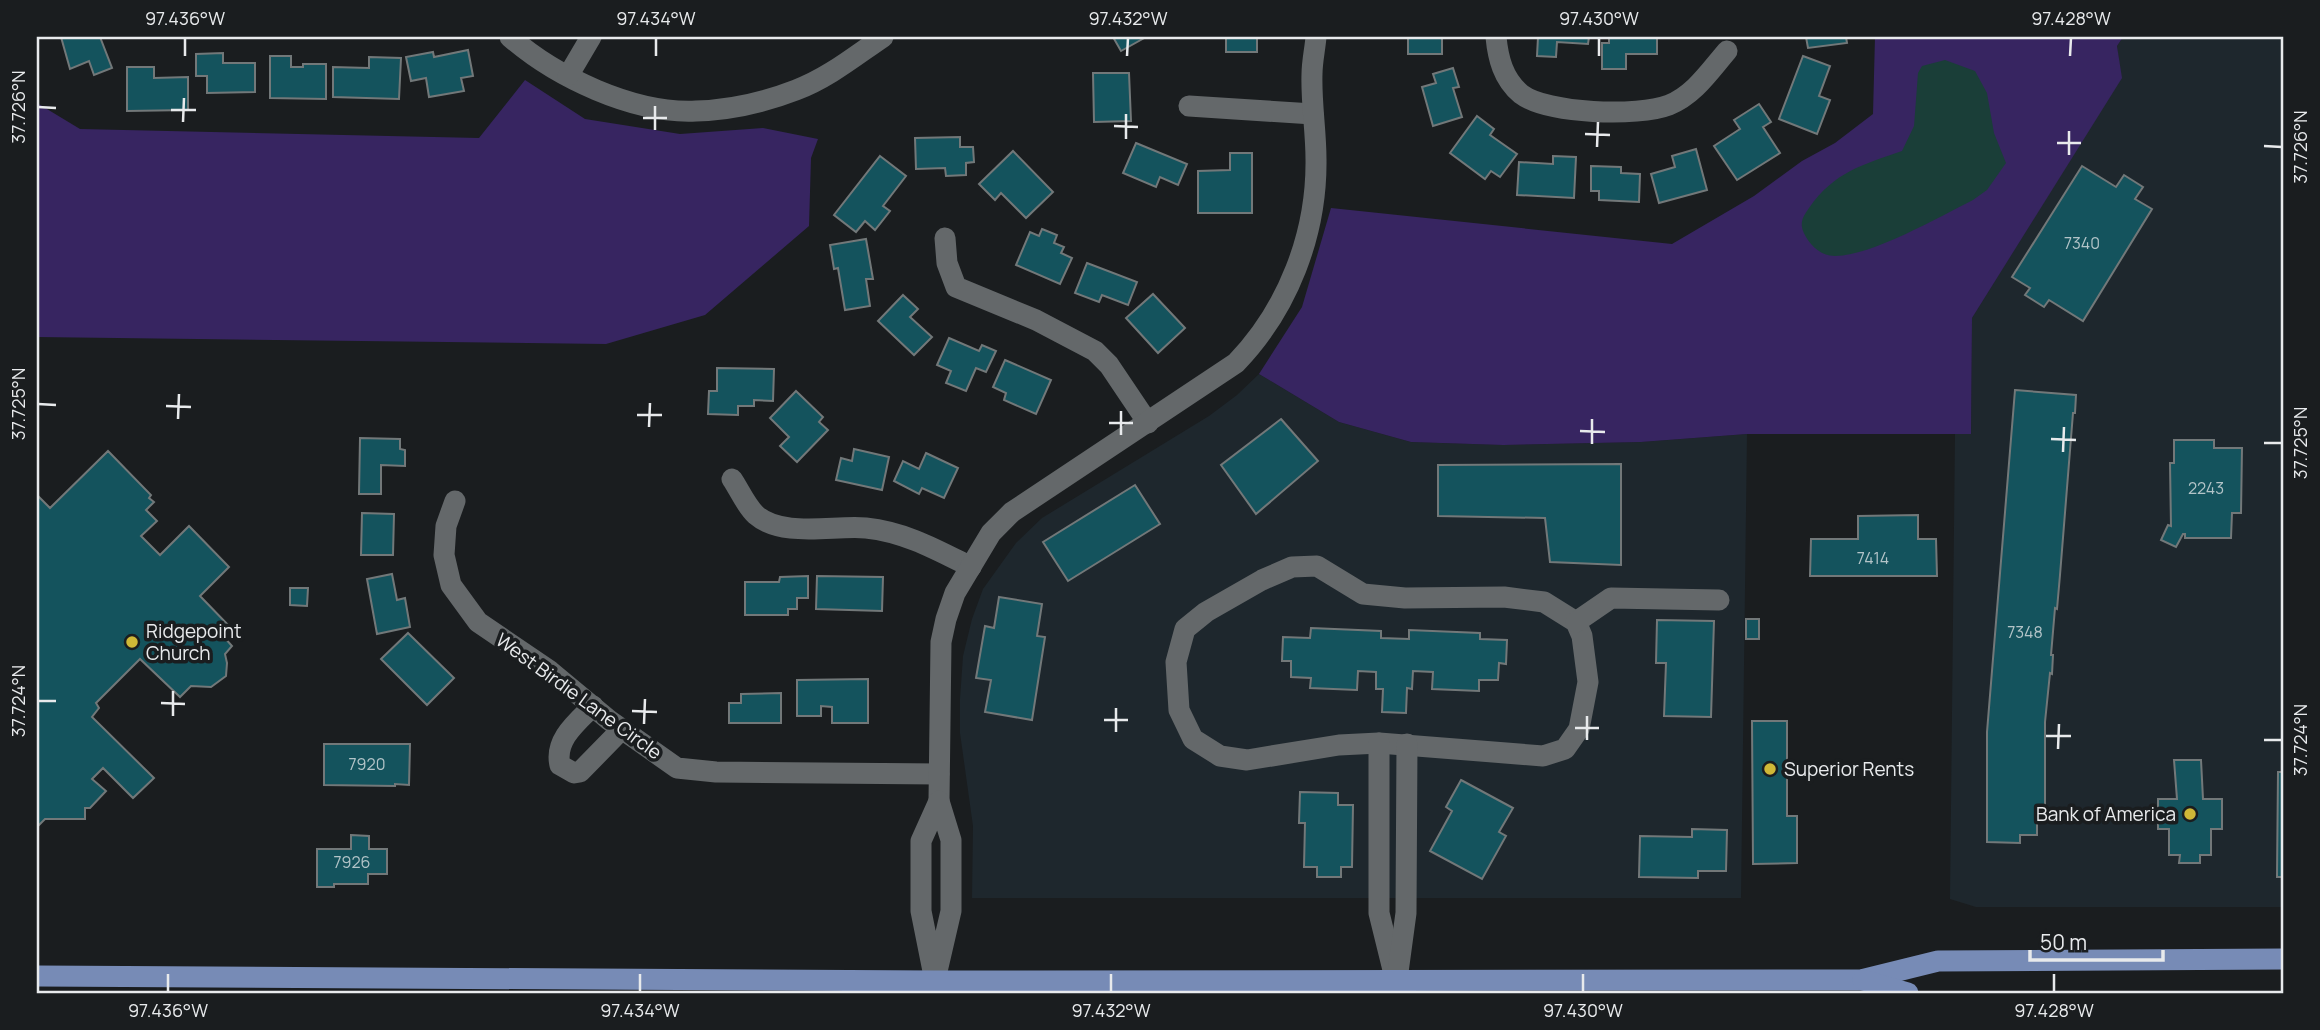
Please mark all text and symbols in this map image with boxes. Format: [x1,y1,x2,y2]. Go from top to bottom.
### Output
text: 97.436°W [145,6,225,30]
text: 97.434°W [616,6,696,30]
text: 97.432°W [1088,6,1168,30]
text: 97.430°W [1559,6,1639,30]
text: 97.428°W [2031,6,2111,30]
text: 37.726°N [6,70,30,144]
text: 37.726°N [2288,110,2312,184]
house number: 7340 [2064,232,2100,254]
text: 37.725°N [6,368,30,440]
text: 37.725°N [2288,407,2312,479]
house number: 2243 [2188,477,2224,499]
house number: 7414 [1857,547,1889,569]
place label: Ridgepoint Church [146,618,242,666]
house number: 7348 [2007,621,2043,643]
street label: West Birdie Lane Circle [491,627,667,765]
marker: Ridgepoint Church [124,634,140,650]
text: 37.724°N [6,665,30,737]
text: 37.724°N [2288,704,2312,776]
house number: 7920 [349,753,385,775]
place label: Superior Rents [1784,756,1914,782]
marker: Superior Rents [1762,761,1778,777]
place label: Bank of America [2036,801,2176,827]
marker: Bank of America [2182,806,2198,822]
house number: 7926 [333,851,371,873]
scale bar [2030,918,2162,962]
text: 50 m [2040,928,2087,956]
text: 97.436°W [128,998,208,1022]
text: 97.434°W [600,998,680,1022]
text: 97.432°W [1071,998,1151,1022]
text: 97.430°W [1543,998,1623,1022]
text: 97.428°W [2014,998,2094,1022]

